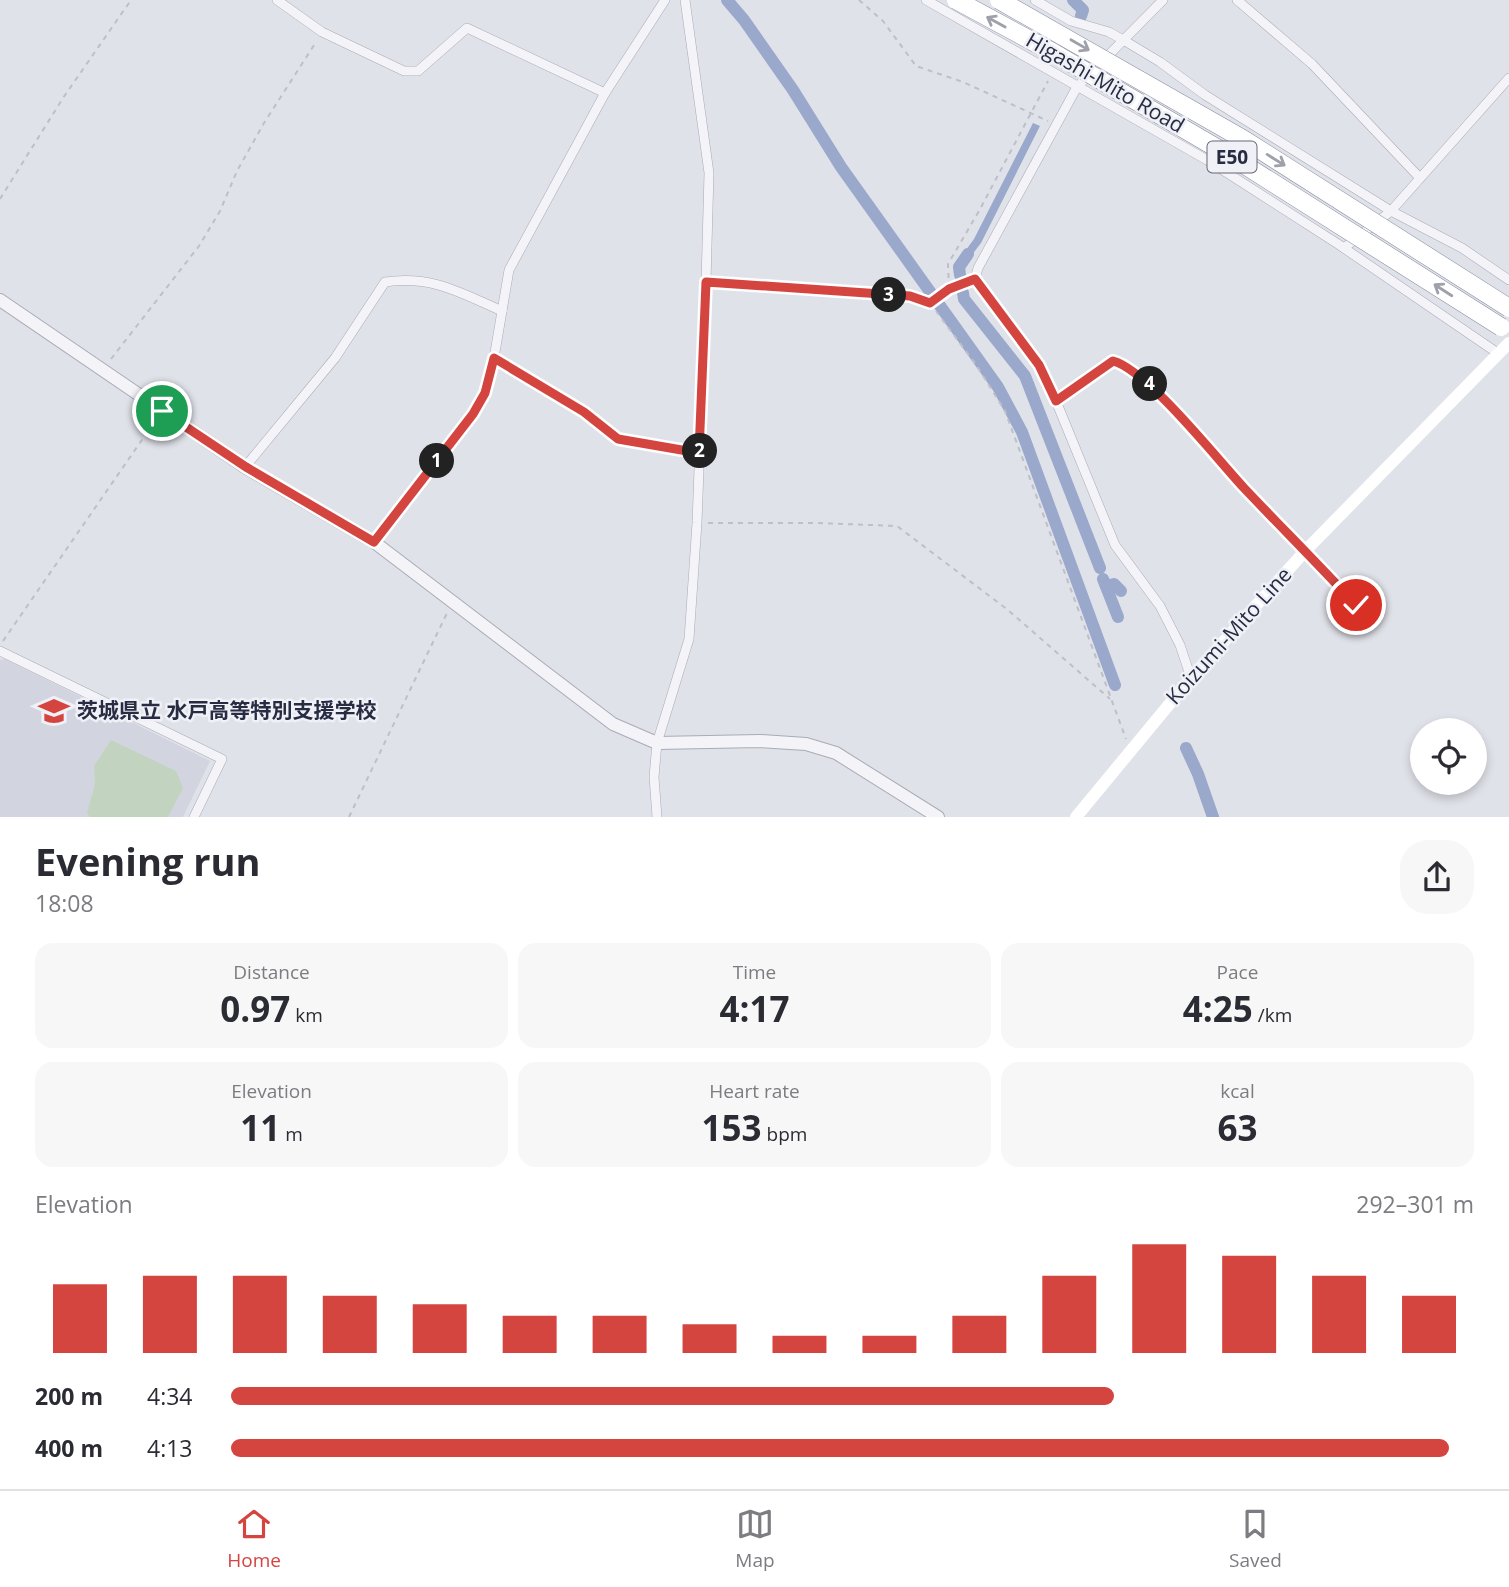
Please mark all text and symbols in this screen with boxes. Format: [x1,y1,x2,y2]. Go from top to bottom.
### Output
one-way arrow [986,15,1007,28]
street label: Higashi-Mito Road [1021,25,1190,139]
one-way arrow [1070,38,1090,52]
road number: E50 [1208,141,1256,172]
one-way arrow [1266,153,1286,167]
pin: 3 [872,278,906,312]
text: 3 [883,281,894,307]
one-way arrow [1434,282,1454,296]
pin: 4 [1132,366,1168,402]
text: 4 [1144,370,1155,396]
pin [132,381,192,441]
icon: arrive [143,392,181,430]
pin: 2 [682,434,718,468]
text: 2 [694,437,705,463]
pin: 1 [420,444,454,478]
text: 1 [431,447,442,473]
street label: Koizumi-Mito Line [1159,561,1297,710]
pin [1326,575,1386,635]
icon: check [1337,586,1375,624]
school or university icon: 茨城県立 水戸高等特別支援学校 [37,694,71,728]
place label: 茨城県立 水戸高等特別支援学校 [77,696,376,724]
map controls [1410,718,1487,795]
button: locate [1410,718,1487,795]
text: Evening run [35,835,260,887]
button: share [1400,840,1474,914]
text: 18:08 [35,887,94,919]
text: Distance [233,959,310,985]
text: Time [733,959,776,985]
text: Pace [1217,959,1258,985]
text: 0.97 [220,985,290,1032]
text: 4:17 [719,985,790,1032]
text: 4:25 [1183,985,1253,1032]
text: km [290,1002,323,1028]
text: /km [1253,1002,1292,1028]
text: Elevation [231,1078,312,1104]
text: Heart rate [709,1078,800,1104]
text: kcal [1220,1078,1255,1104]
text: 11 [240,1104,280,1151]
text: 153 [702,1104,762,1151]
text: 63 [1217,1104,1258,1151]
text: m [280,1121,303,1147]
text: bpm [762,1121,807,1147]
text: Elevation [35,1188,133,1220]
text: 292–301 m [1356,1188,1474,1220]
text: 200 m [35,1380,103,1412]
text: 4:34 [147,1380,193,1412]
text: 400 m [35,1432,103,1464]
text: 4:13 [147,1432,193,1464]
tab: Home [227,1505,281,1573]
tab: Map [735,1505,775,1573]
tab: Saved [1229,1505,1282,1573]

